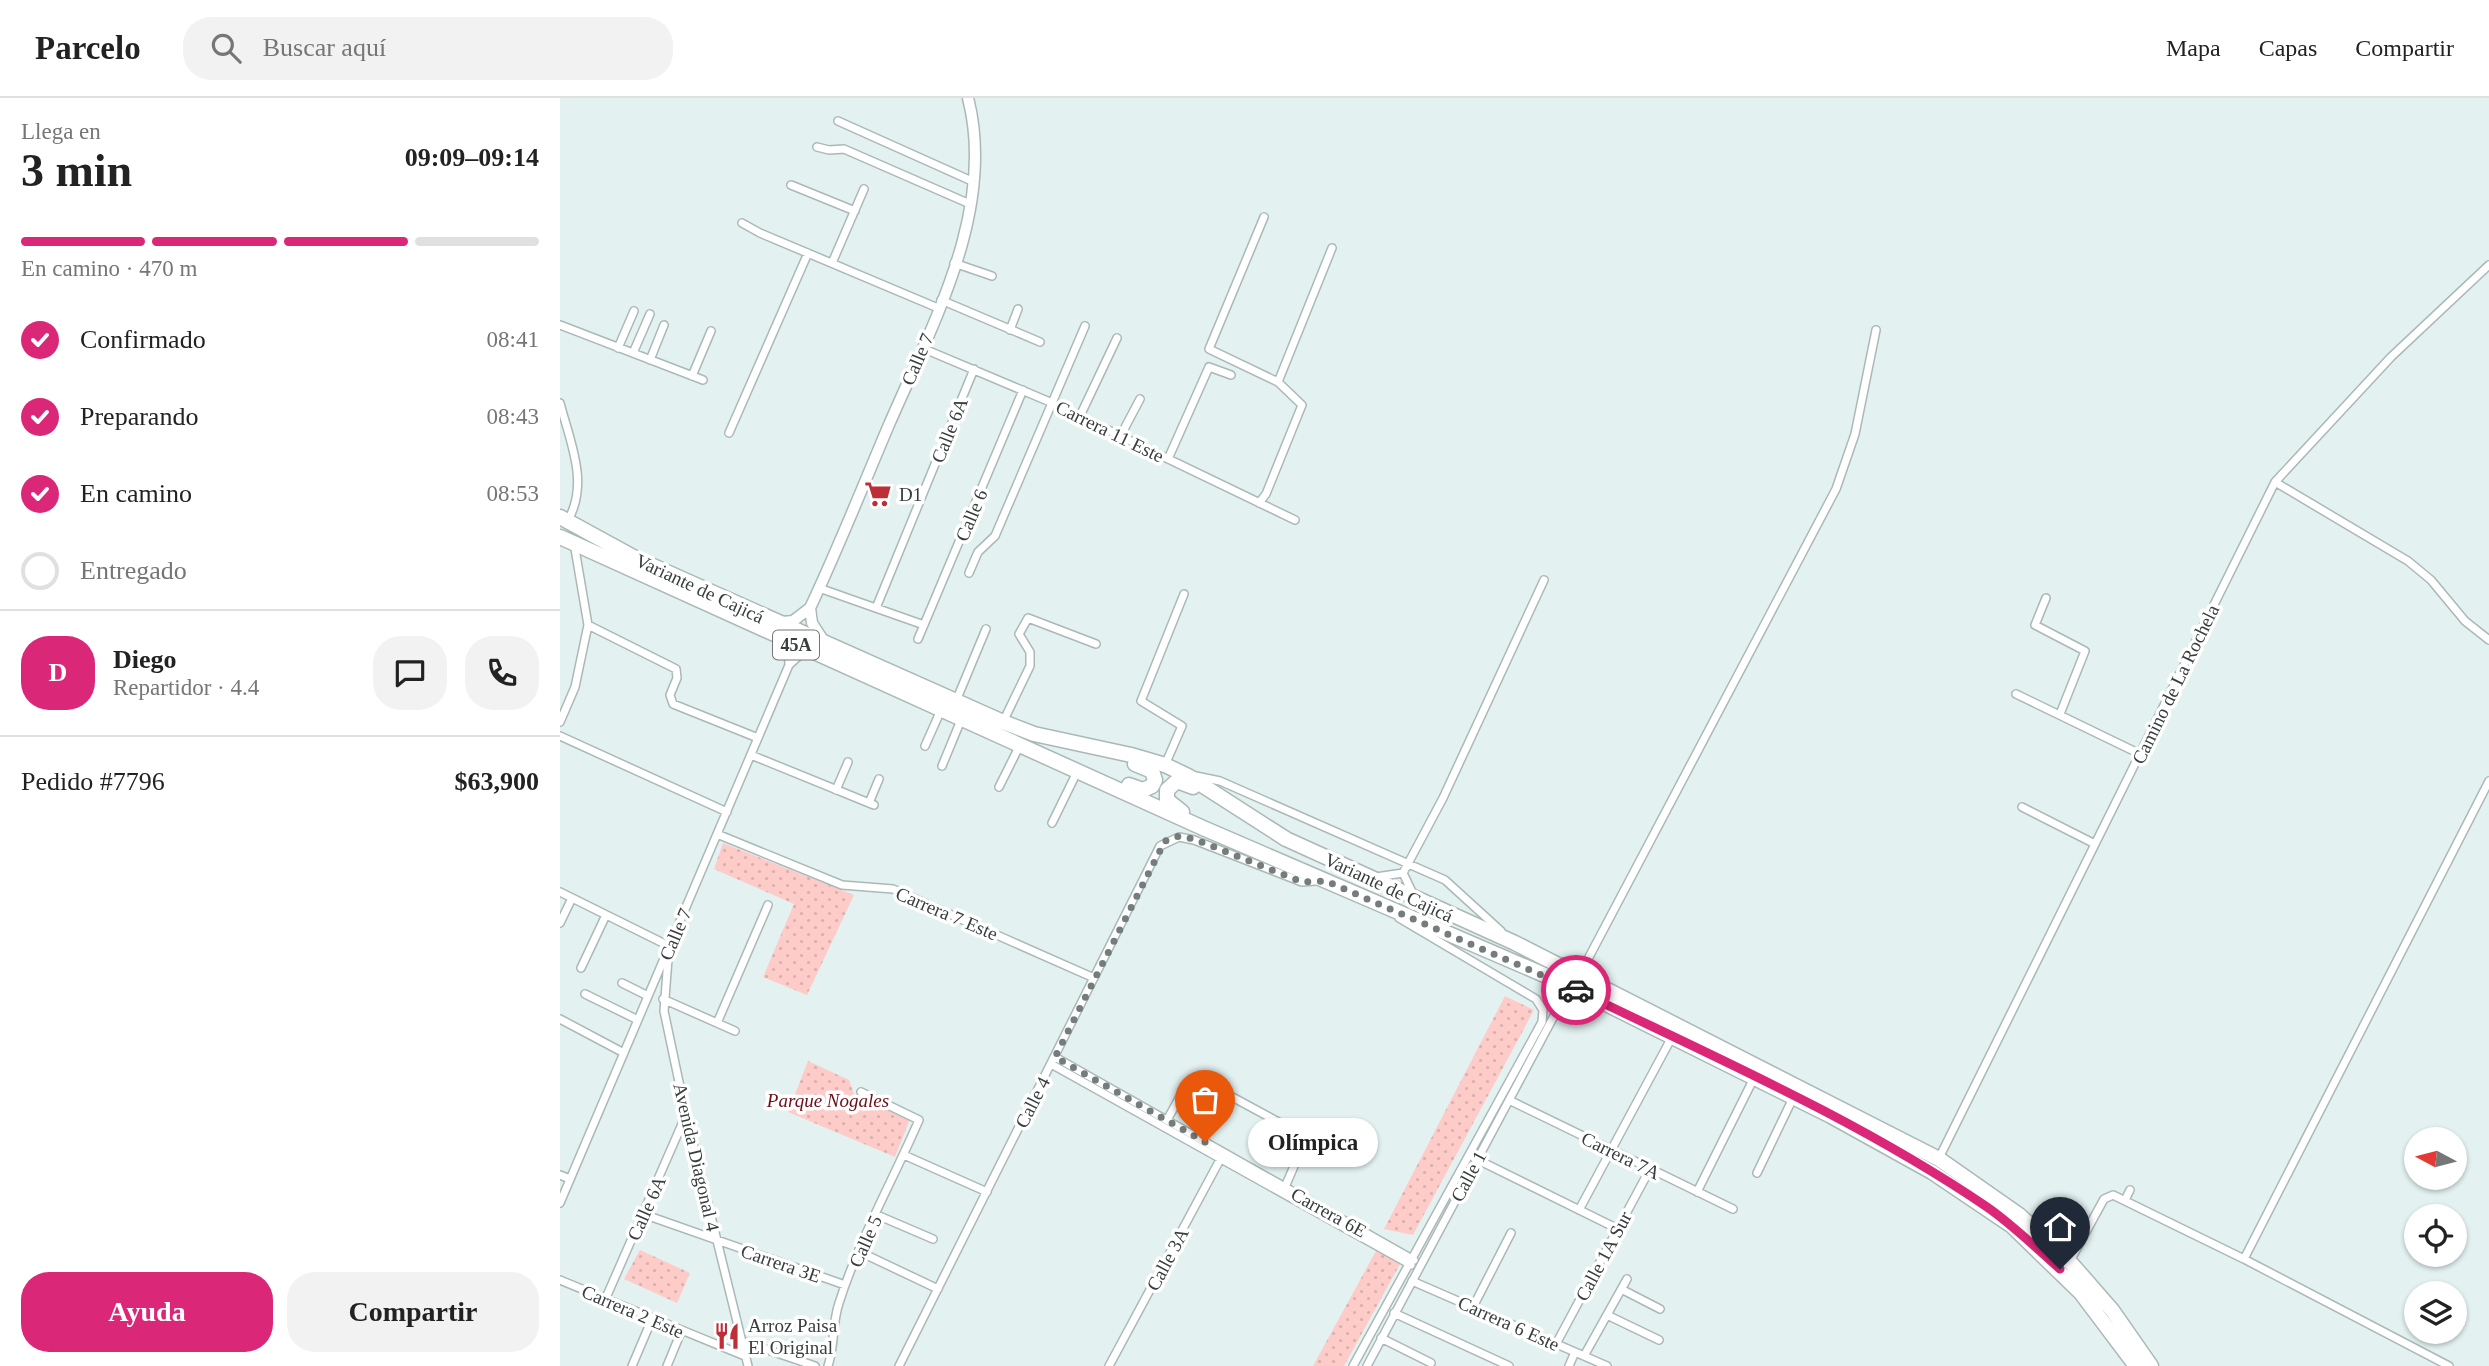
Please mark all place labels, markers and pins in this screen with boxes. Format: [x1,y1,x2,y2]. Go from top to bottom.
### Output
supermarket icon: D1 [863,479,893,509]
place label: D1 [899,484,922,505]
pin [1175,1070,1235,1142]
callout: Olímpica [1247,1118,1376,1166]
pin [2030,1197,2090,1269]
place label: Arroz Paisa El Original [748,1315,838,1358]
restaurant icon: Arroz Paisa El Original [712,1321,742,1351]

